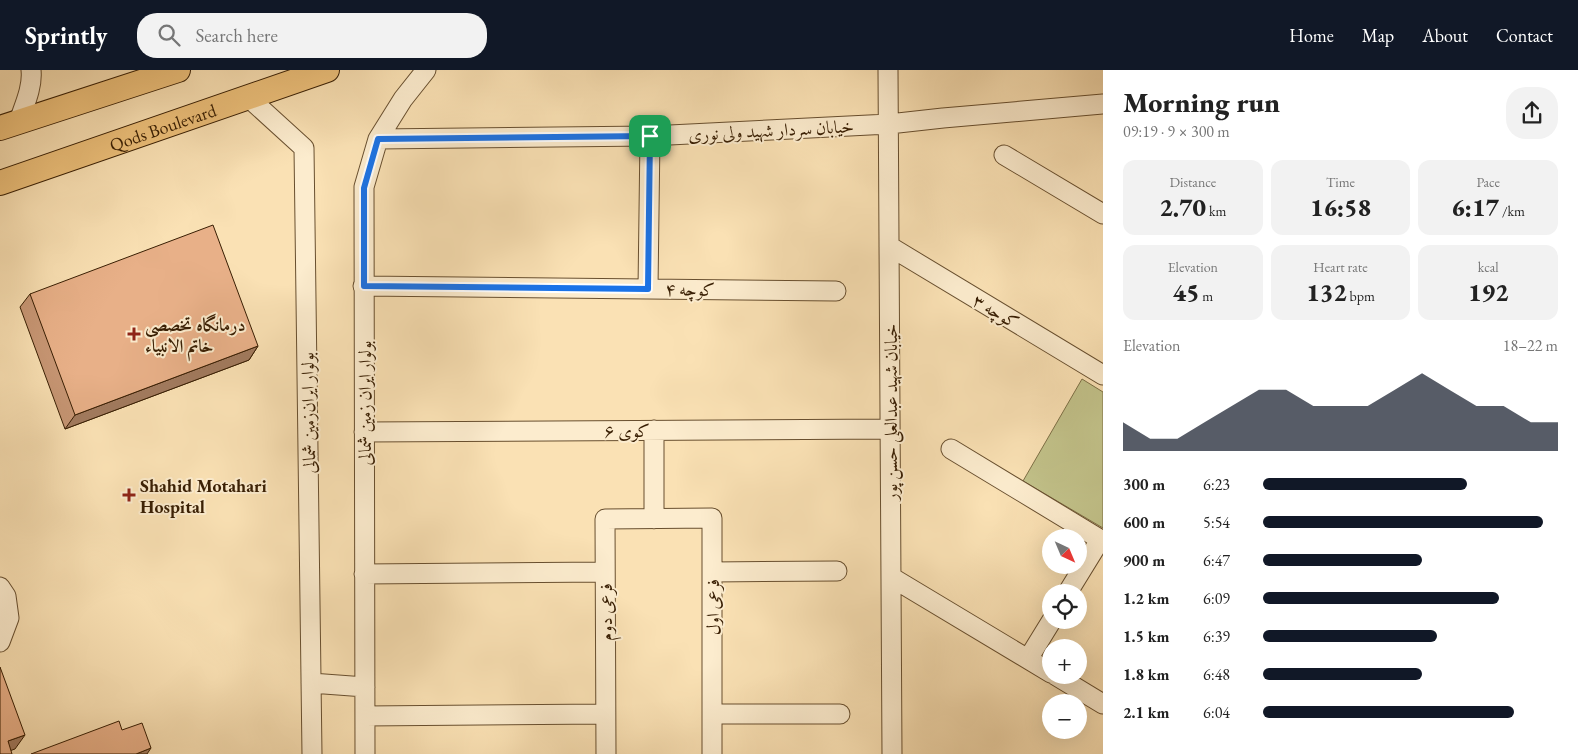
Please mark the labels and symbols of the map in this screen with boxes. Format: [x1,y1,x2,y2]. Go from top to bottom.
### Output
street label: Qods Boulevard [106,97,220,156]
street label: خیابان سردار شهید ولی نوری [688,114,854,147]
pin [629,115,671,157]
street label: کوچه ۴ [665,277,715,303]
street label: کوچه ۳ [968,288,1023,335]
place label: درمانگاه تخصصی خاتم الانبیاء [145,313,246,362]
street label: خیابان شهید عبدالعلی حسن پور [879,324,904,502]
marker: درمانگاه تخصصی خاتم الانبیاء [127,327,141,341]
street label: بولوار ایران زمین شمالی [353,340,376,466]
street label: بولوار ایران‌زمین شمالی [295,352,321,474]
street label: کوی ۶ [604,419,650,442]
place label: Shahid Motahari Hospital [140,474,268,518]
marker: Shahid Motahari Hospital [122,488,136,502]
north arrow [1042,529,1088,574]
street label: فرعی اول [701,579,725,635]
street label: فرعی دوم [594,583,622,641]

